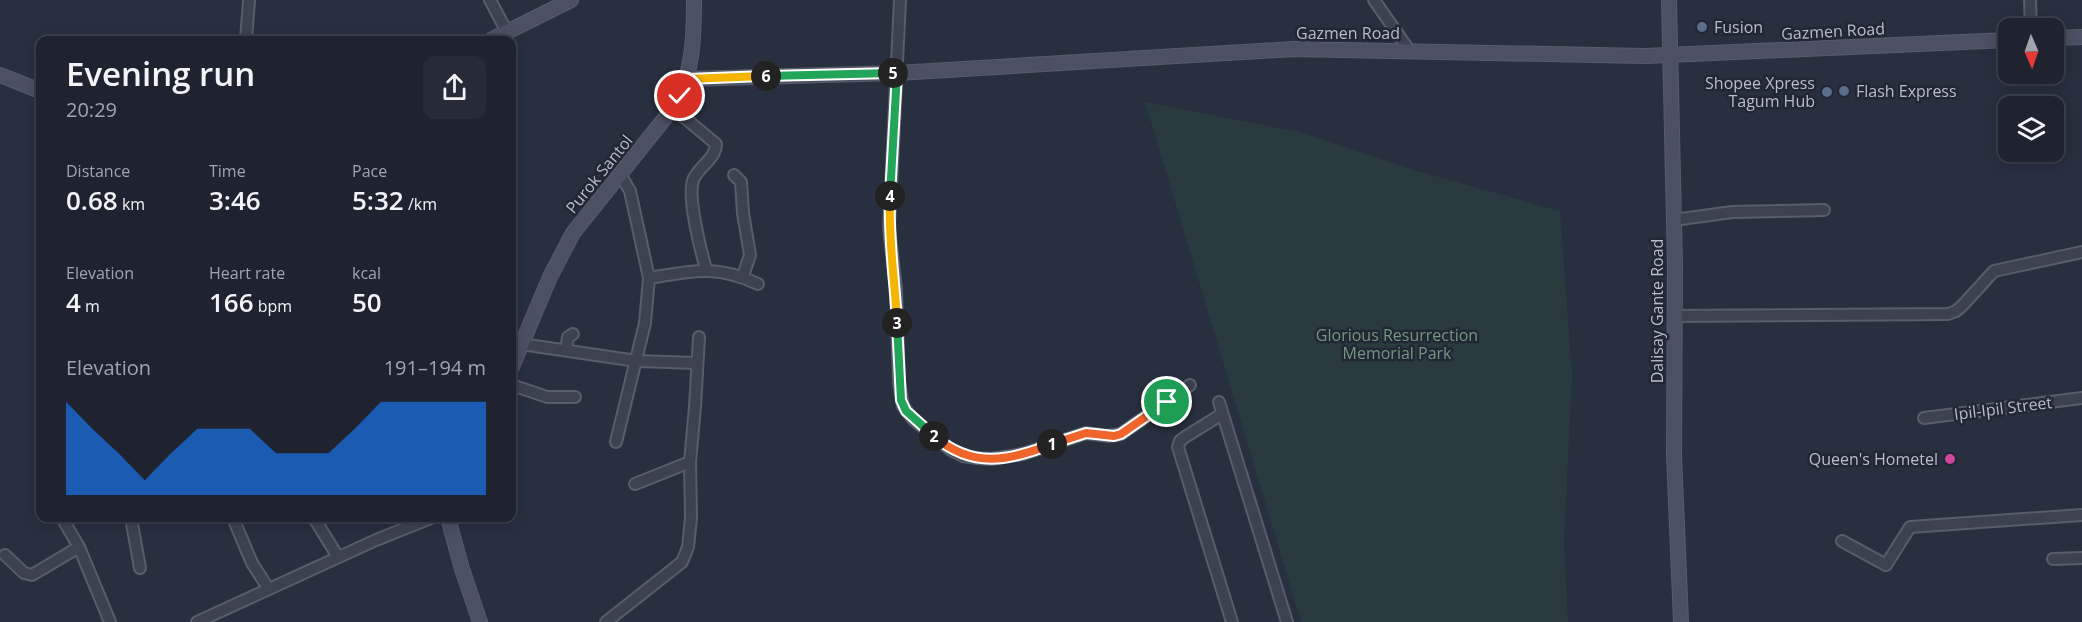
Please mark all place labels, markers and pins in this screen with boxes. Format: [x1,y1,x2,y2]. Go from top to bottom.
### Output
place label: Fusion [1714,16,1763,38]
marker: Fusion [1695,20,1709,34]
pin: 5 [878,58,908,88]
pin: 6 [751,61,781,91]
pin [654,70,705,121]
place label: Shopee Xpress Tagum Hub [1705,72,1815,112]
place label: Flash Express [1856,80,1957,102]
marker: Flash Express [1837,84,1851,98]
marker: Shopee Xpress Tagum Hub [1820,85,1834,99]
pin: 4 [875,181,905,211]
pin: 3 [882,308,912,338]
pin [1141,376,1192,427]
pin: 2 [919,421,949,451]
pin: 1 [1037,429,1067,459]
place label: Queen's Hometel [1809,448,1938,470]
marker: Queen's Hometel [1943,452,1957,466]

